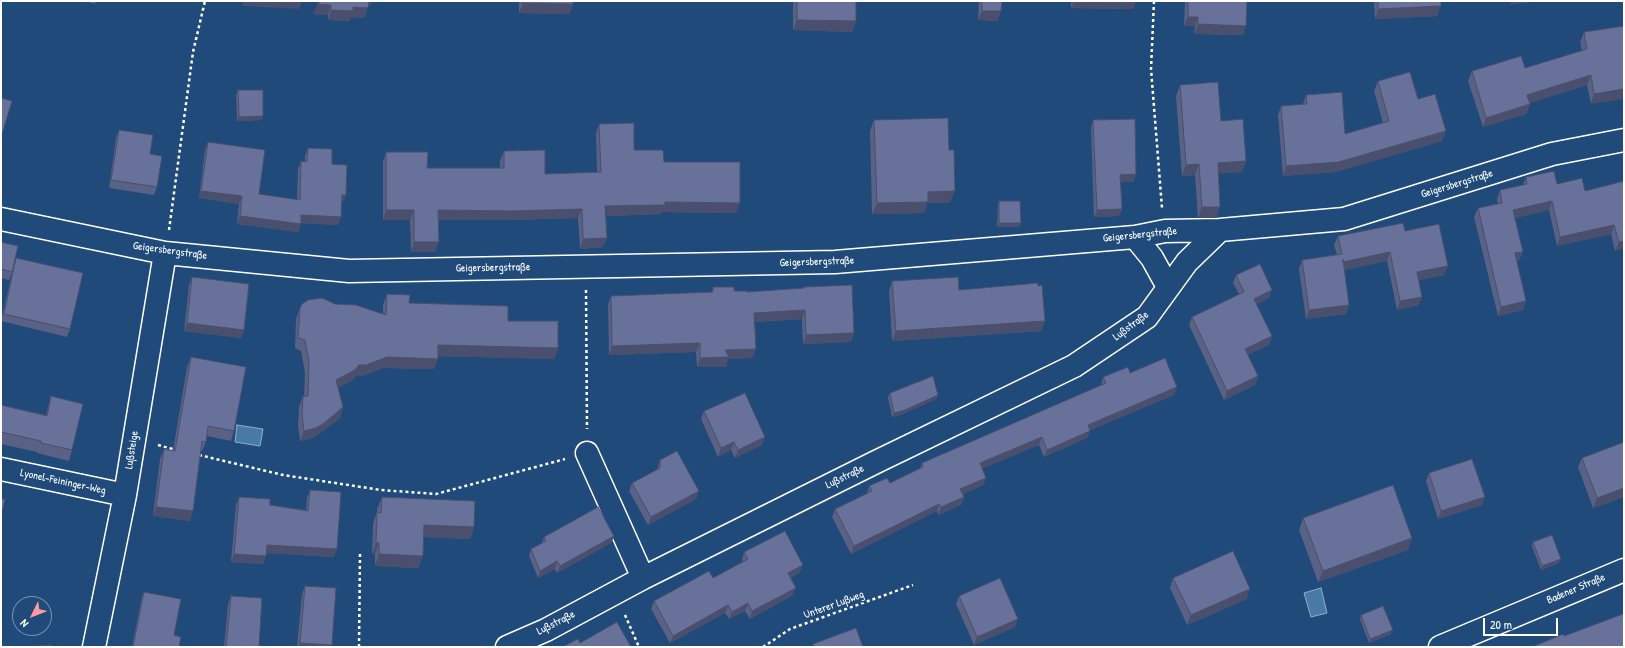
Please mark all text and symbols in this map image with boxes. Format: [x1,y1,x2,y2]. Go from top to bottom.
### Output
street label: Geigersbergstraße [1419,167,1495,201]
street label: Geigersbergstraße [1102,225,1178,245]
street label: Geigersbergstraße [132,239,208,263]
street label: Geigersbergstraße [779,254,855,270]
street label: Geigersbergstraße [456,261,530,275]
street label: Lußstraße [1111,308,1151,344]
street label: Lußsteige [122,430,142,470]
street label: Lußstraße [824,462,866,492]
street label: Lyonel-Feininger-Weg [19,466,107,498]
street label: Badener Straße [1545,571,1607,607]
street label: Unterer Lußweg [802,588,866,622]
north arrow [12,596,52,636]
street label: Lußstraße [535,608,577,638]
scale bar [1485,610,1560,636]
text: 20 m [1490,616,1512,633]
text: N [17,617,31,630]

